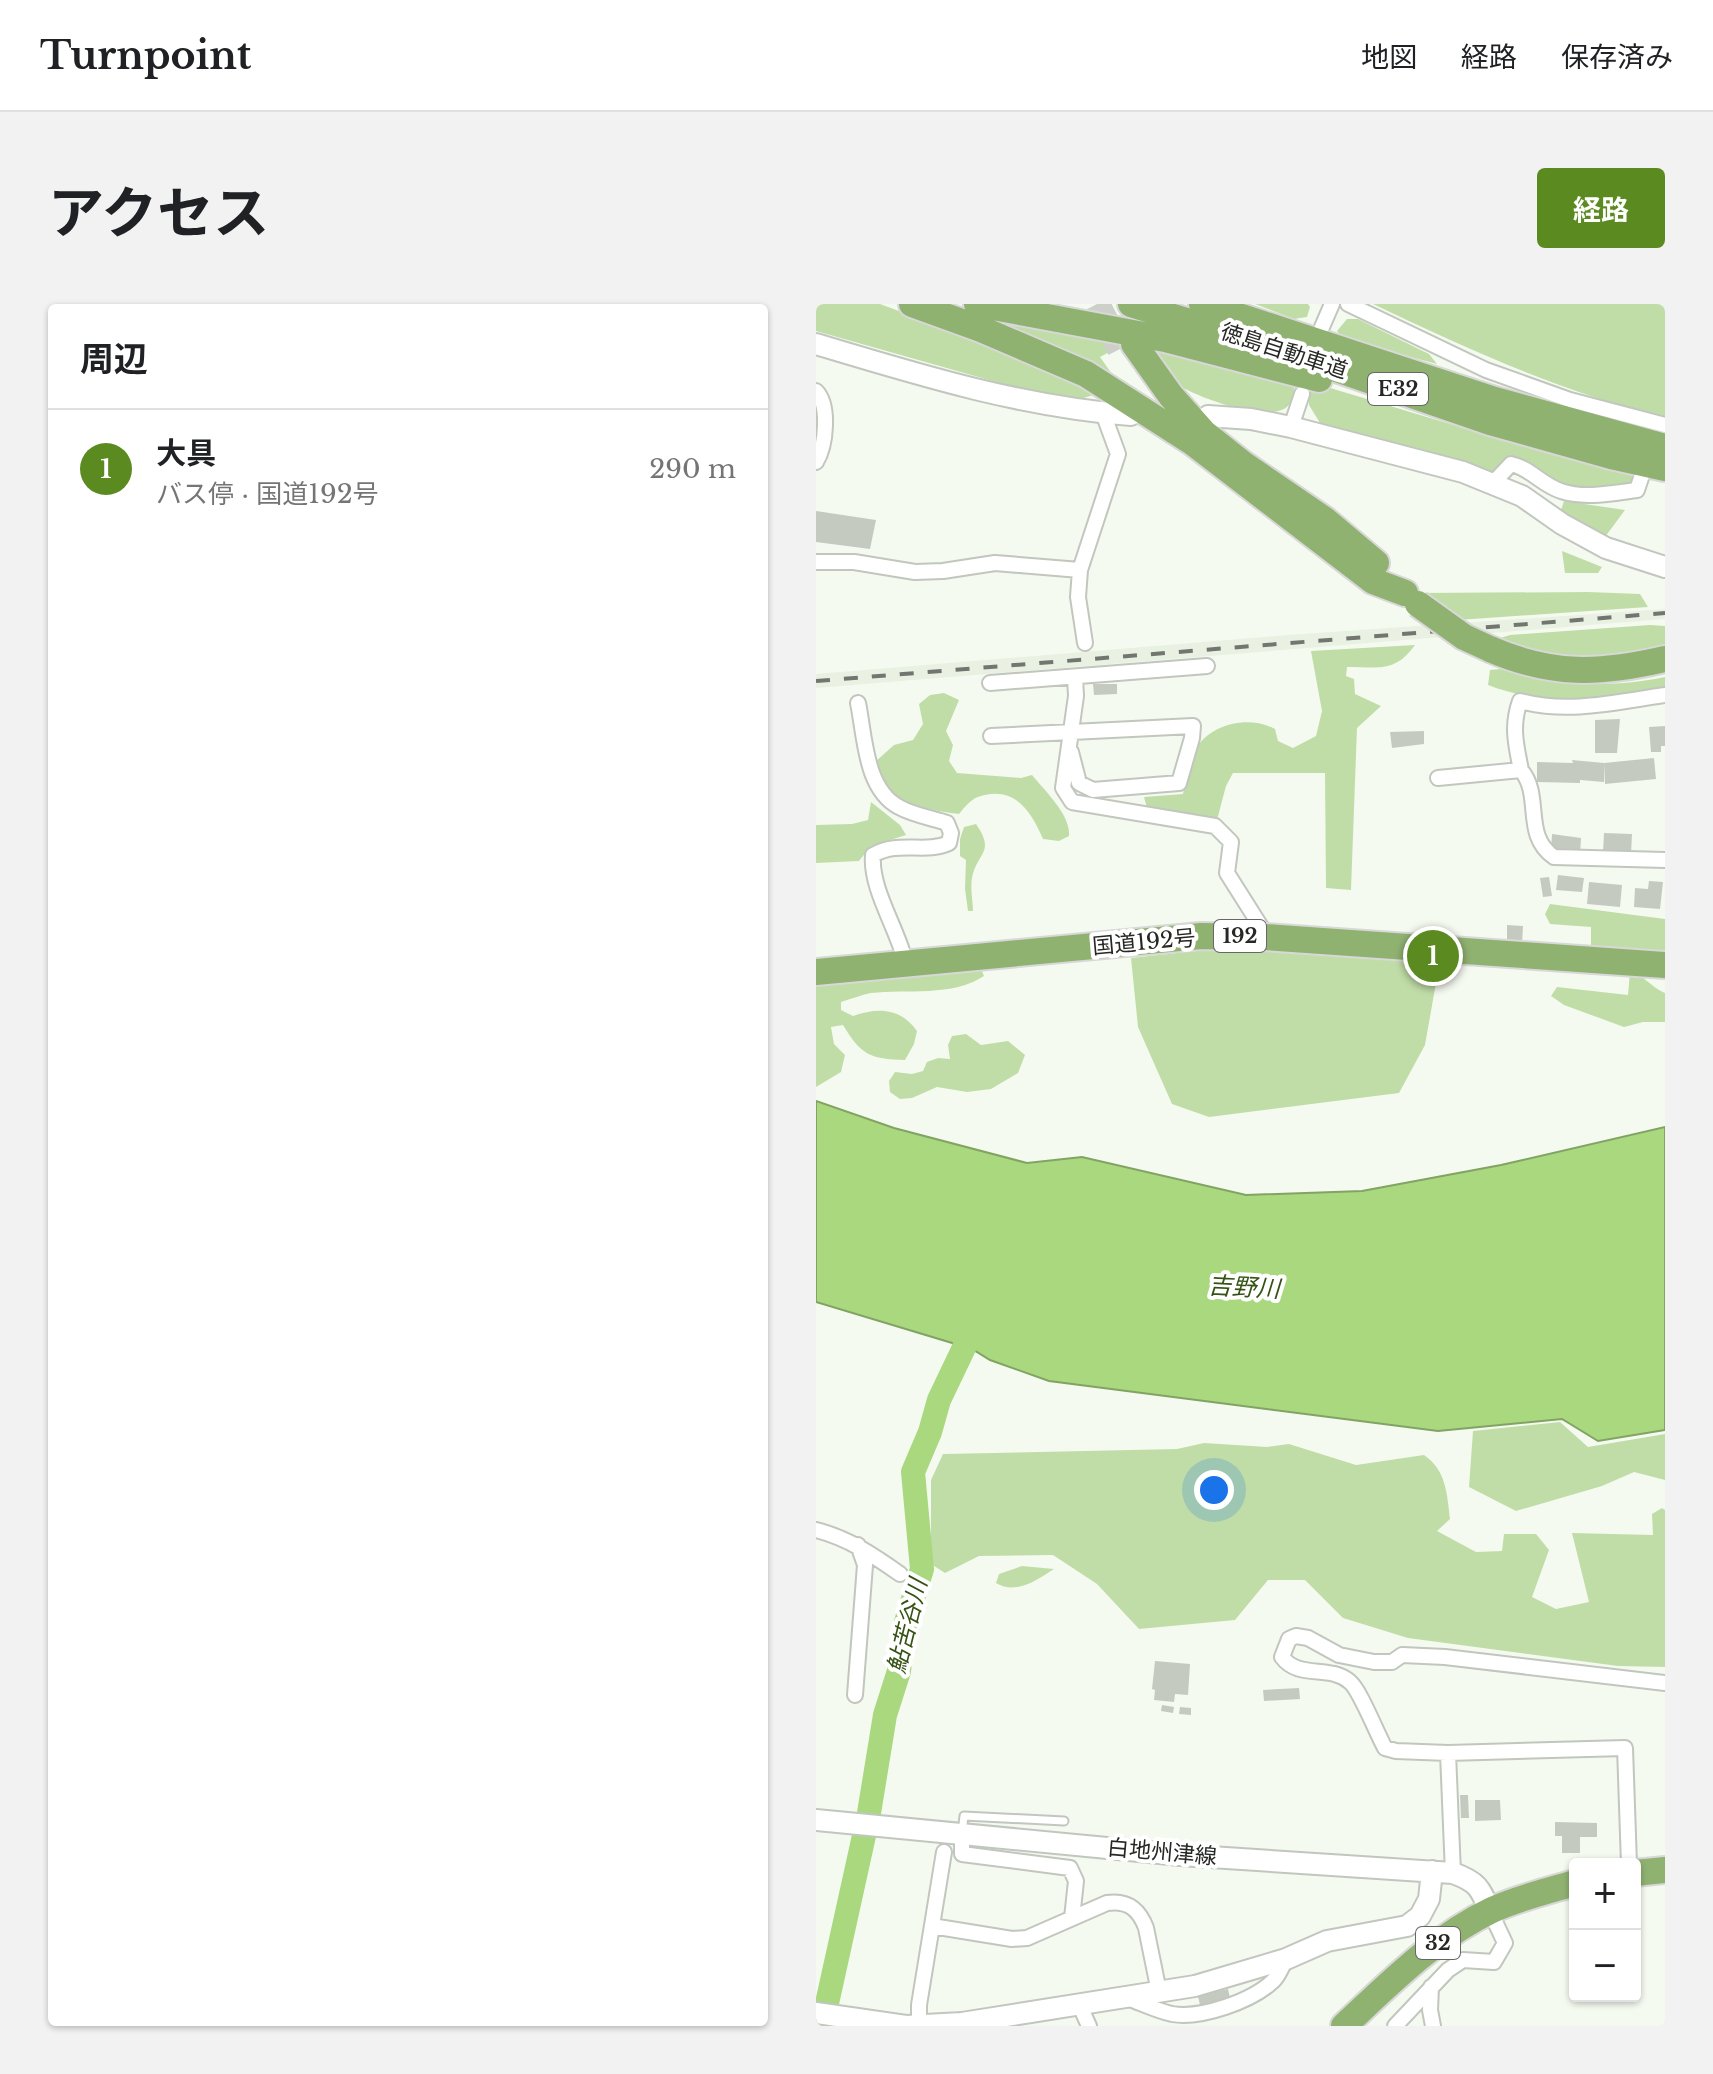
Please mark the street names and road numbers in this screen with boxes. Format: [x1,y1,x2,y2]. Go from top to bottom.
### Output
street label: 徳島自動車道 [1217,318,1351,384]
road number: E32 [1368,373,1428,405]
road number: 192 [1214,920,1266,952]
street label: 国道192号 [1091,924,1197,960]
street label: 白地州津線 [1106,1834,1218,1870]
road number: 32 [1416,1927,1460,1959]

